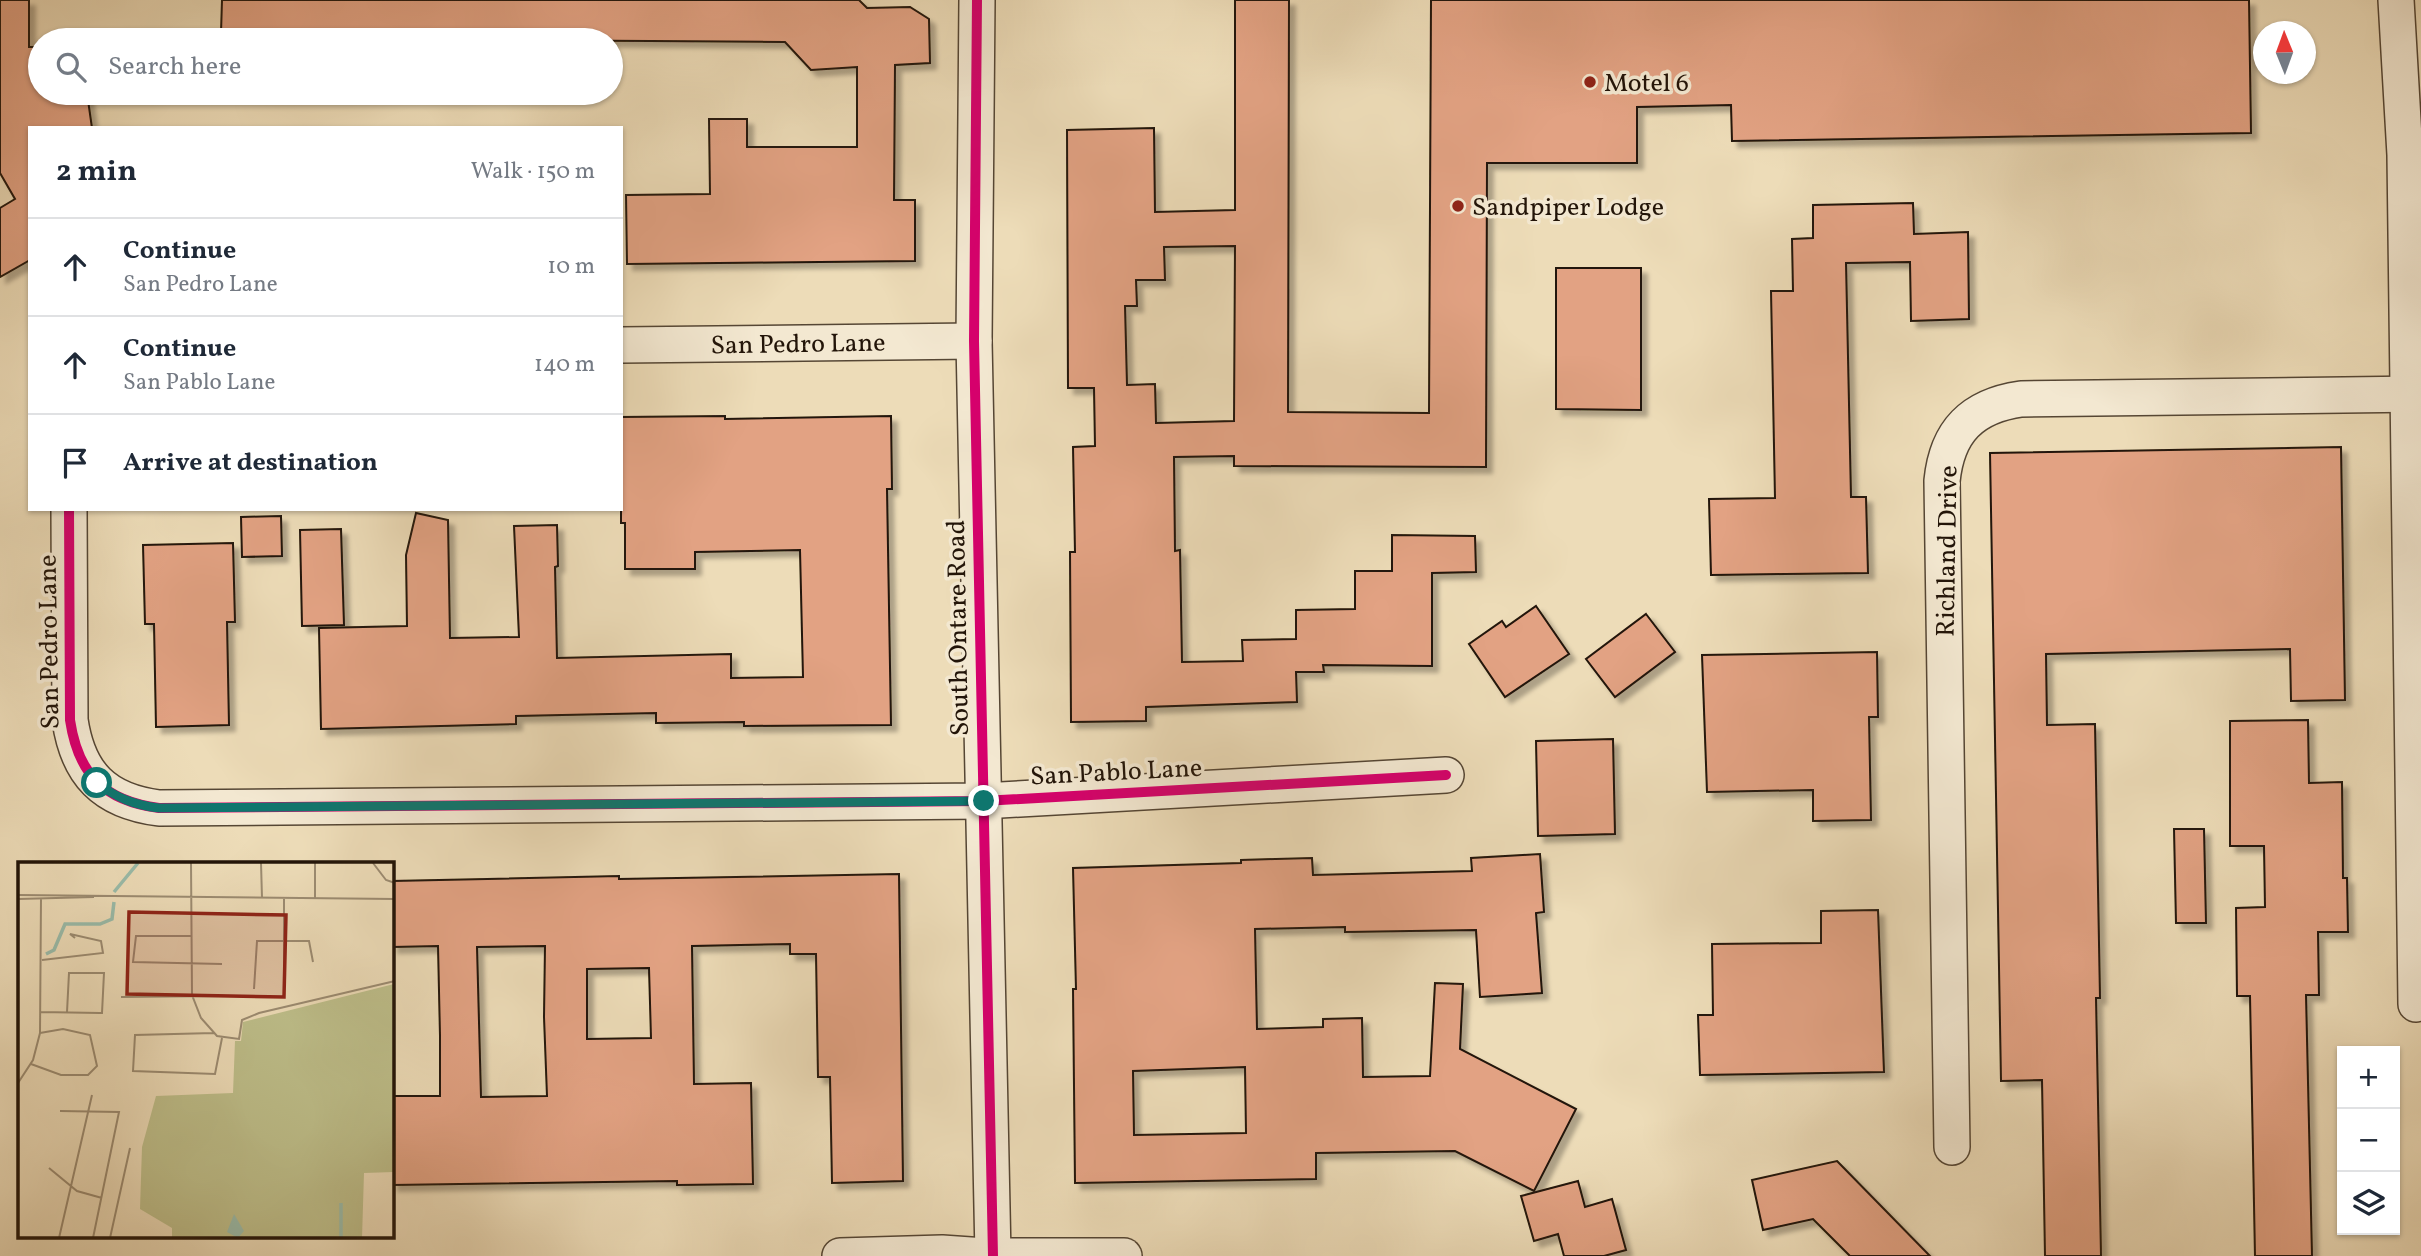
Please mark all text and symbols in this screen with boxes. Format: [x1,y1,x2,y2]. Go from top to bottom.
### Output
north arrow [2253,21,2316,84]
search box [28,28,623,105]
icon: search [52,48,90,86]
text: Search here [108,49,241,85]
place label: Motel 6 [1604,66,1689,102]
marker: Motel 6 [1582,74,1598,90]
text: 2 min [56,151,137,193]
text: Walk · 150 m [471,156,595,188]
place label: Sandpiper Lodge [1472,190,1664,226]
marker: Sandpiper Lodge [1450,198,1466,214]
text: Continue [123,233,236,269]
icon: ahead [56,248,94,286]
text: 10 m [547,251,595,283]
text: San Pedro Lane [123,269,278,301]
street label: San Pedro Lane [710,325,886,365]
text: Continue [123,331,236,367]
icon: ahead [56,346,94,384]
text: 140 m [534,349,595,381]
text: San Pablo Lane [123,367,275,399]
icon: arrive [56,444,94,482]
text: Arrive at destination [123,445,378,481]
street label: Richland Drive [1929,465,1967,637]
street label: South Ontare Road [939,519,979,736]
street label: San Pedro Lane [30,554,70,730]
street label: San Pablo Lane [1029,751,1203,795]
route start [81,767,112,798]
route end [968,785,999,816]
inset map [18,862,394,1238]
map controls [2337,1046,2400,1235]
button: + [2337,1046,2400,1109]
button: − [2337,1109,2400,1172]
button: layers [2337,1172,2400,1235]

